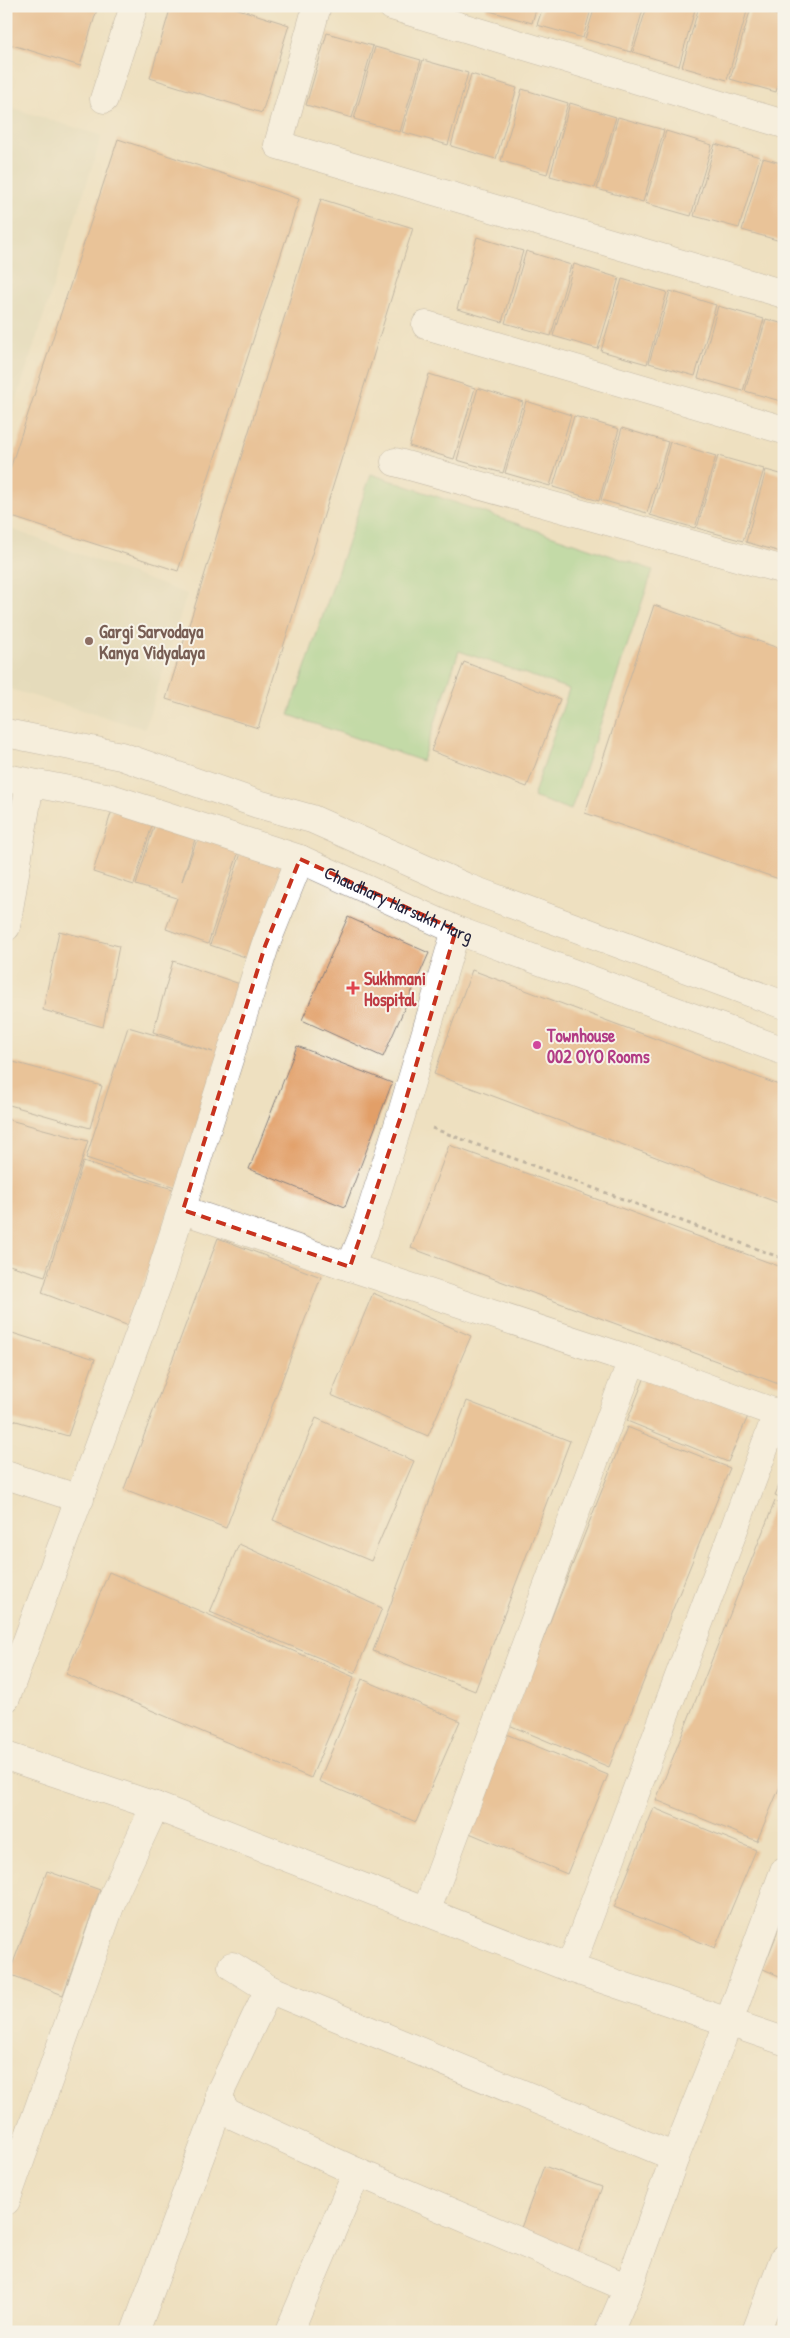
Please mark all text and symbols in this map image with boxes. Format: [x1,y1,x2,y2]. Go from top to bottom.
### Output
place label: Gargi Sarvodaya Kanya Vidyalaya [99,619,206,666]
marker: Gargi Sarvodaya Kanya Vidyalaya [83,635,95,647]
street label: Chaudhary Harsukh Marg [321,859,477,948]
place label: Sukhmani Hospital [364,966,426,1013]
marker: Sukhmani Hospital [346,981,360,995]
place label: Townhouse 002 OYO Rooms [546,1023,650,1069]
marker: Townhouse 002 OYO Rooms [531,1039,543,1051]

